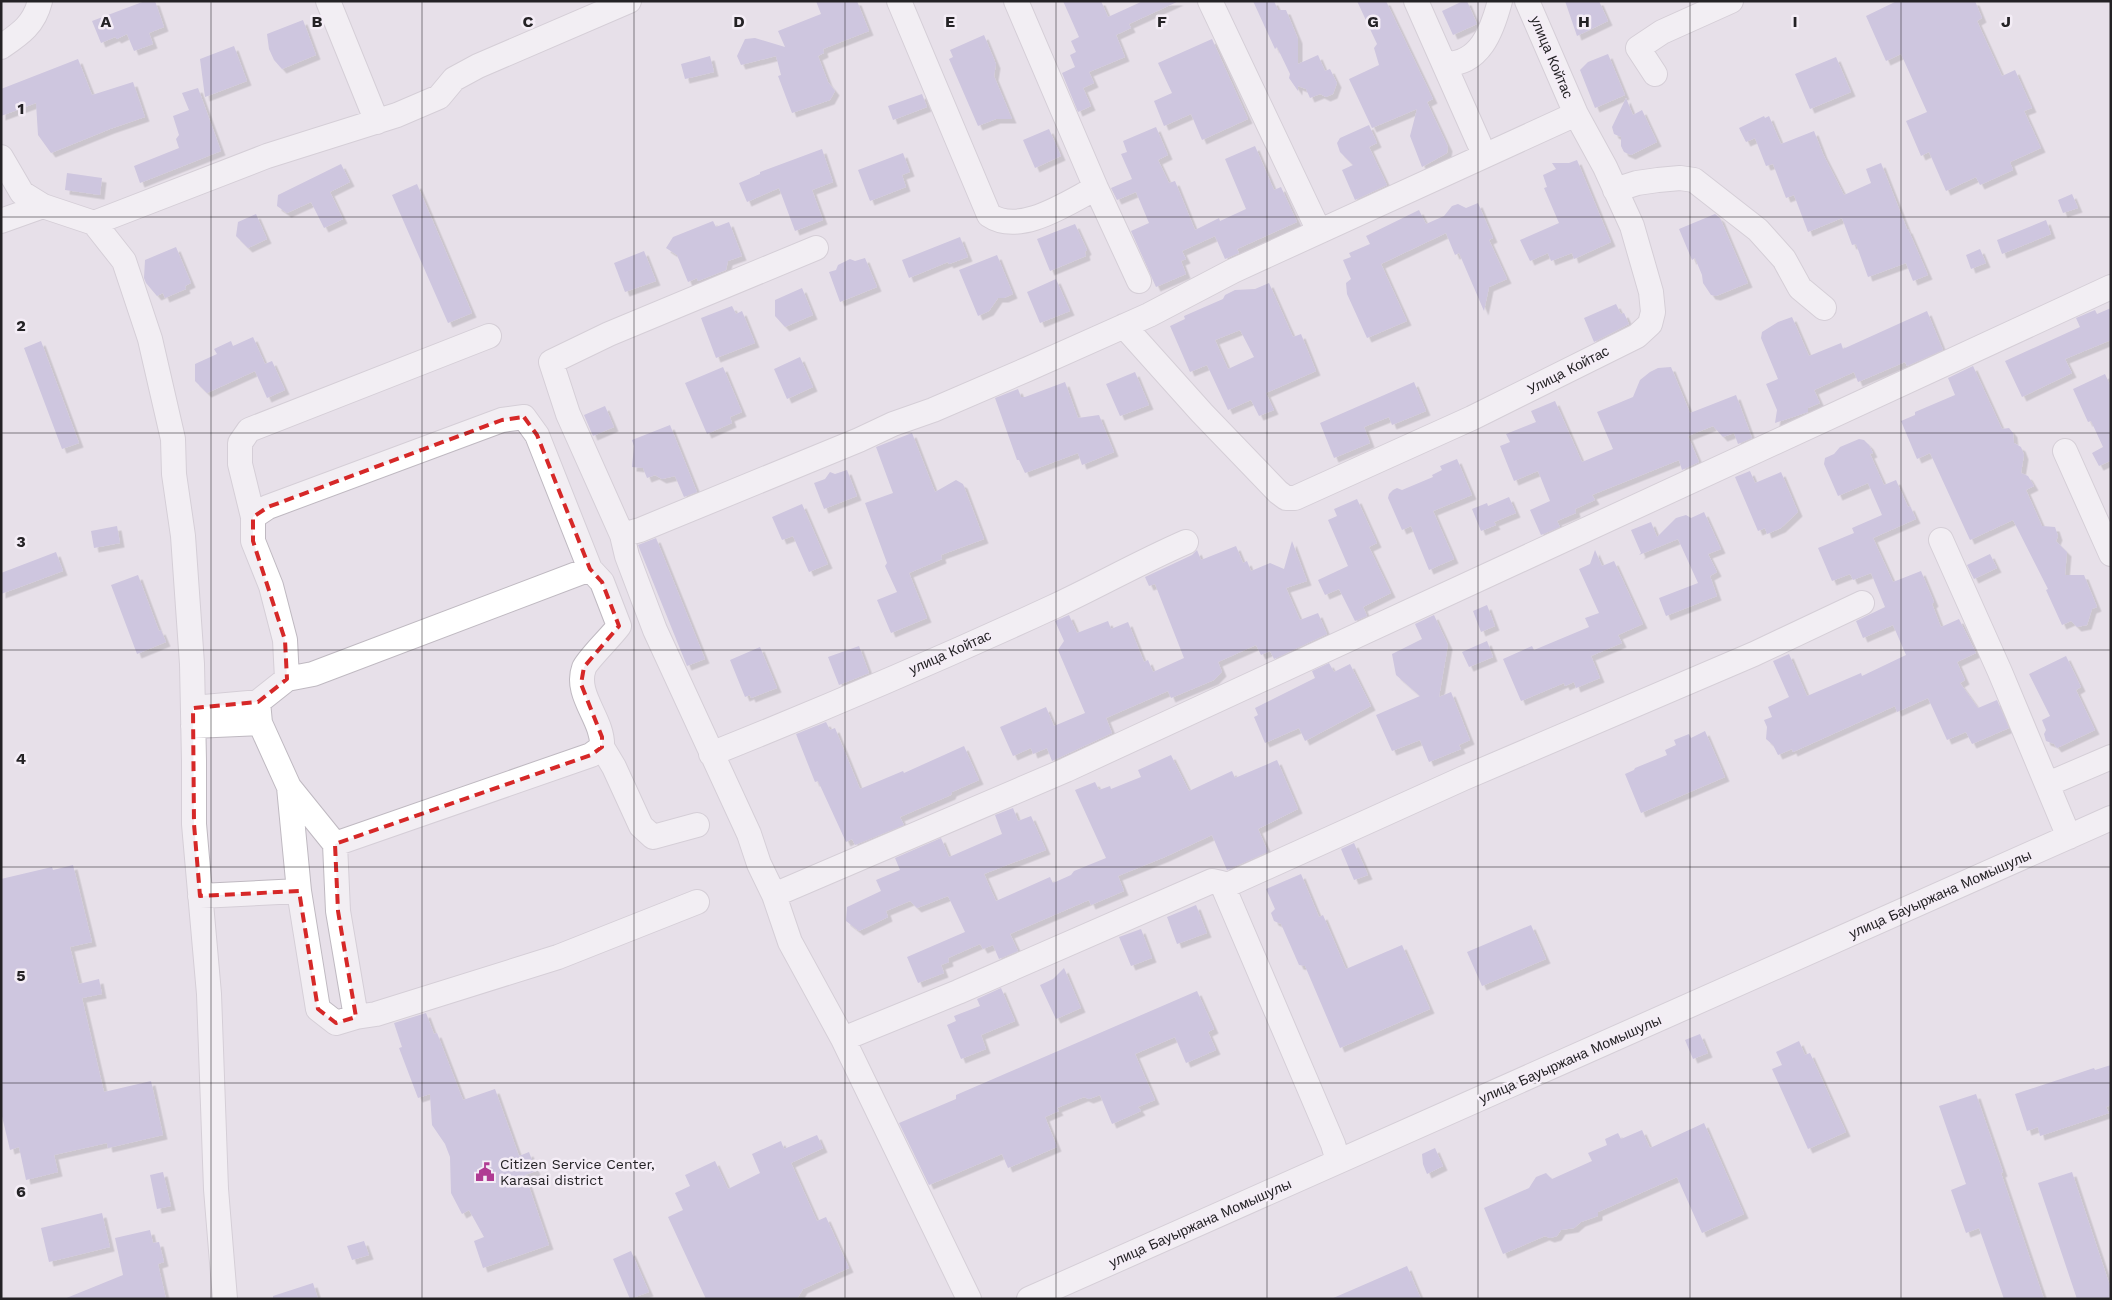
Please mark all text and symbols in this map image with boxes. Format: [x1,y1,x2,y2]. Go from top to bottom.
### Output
text: A [101,12,112,31]
text: B [312,12,323,31]
text: C [523,12,534,31]
text: D [733,12,745,31]
text: E [945,12,955,31]
text: F [1157,12,1167,31]
text: G [1367,12,1379,31]
text: H [1578,12,1590,31]
text: I [1792,12,1798,31]
text: J [2001,12,2011,31]
street label: улица Койтас [1527,13,1577,101]
text: 1 [18,99,24,118]
text: 2 [16,316,26,335]
street label: Улица Койтас [1525,343,1611,397]
text: 3 [16,532,26,551]
street label: улица Койтас [907,627,993,677]
text: 4 [16,749,26,768]
street label: улица Бауыржана Момышулы [1846,846,2034,942]
text: 5 [16,966,26,985]
street label: улица Бауыржана Момышулы [1476,1011,1664,1107]
place label: Citizen Service Center, Karasai district [500,1156,655,1188]
public building icon: Citizen Service Center, Karasai district [474,1161,496,1183]
street label: улица Бауыржана Момышулы [1106,1175,1294,1271]
text: 6 [16,1182,26,1201]

